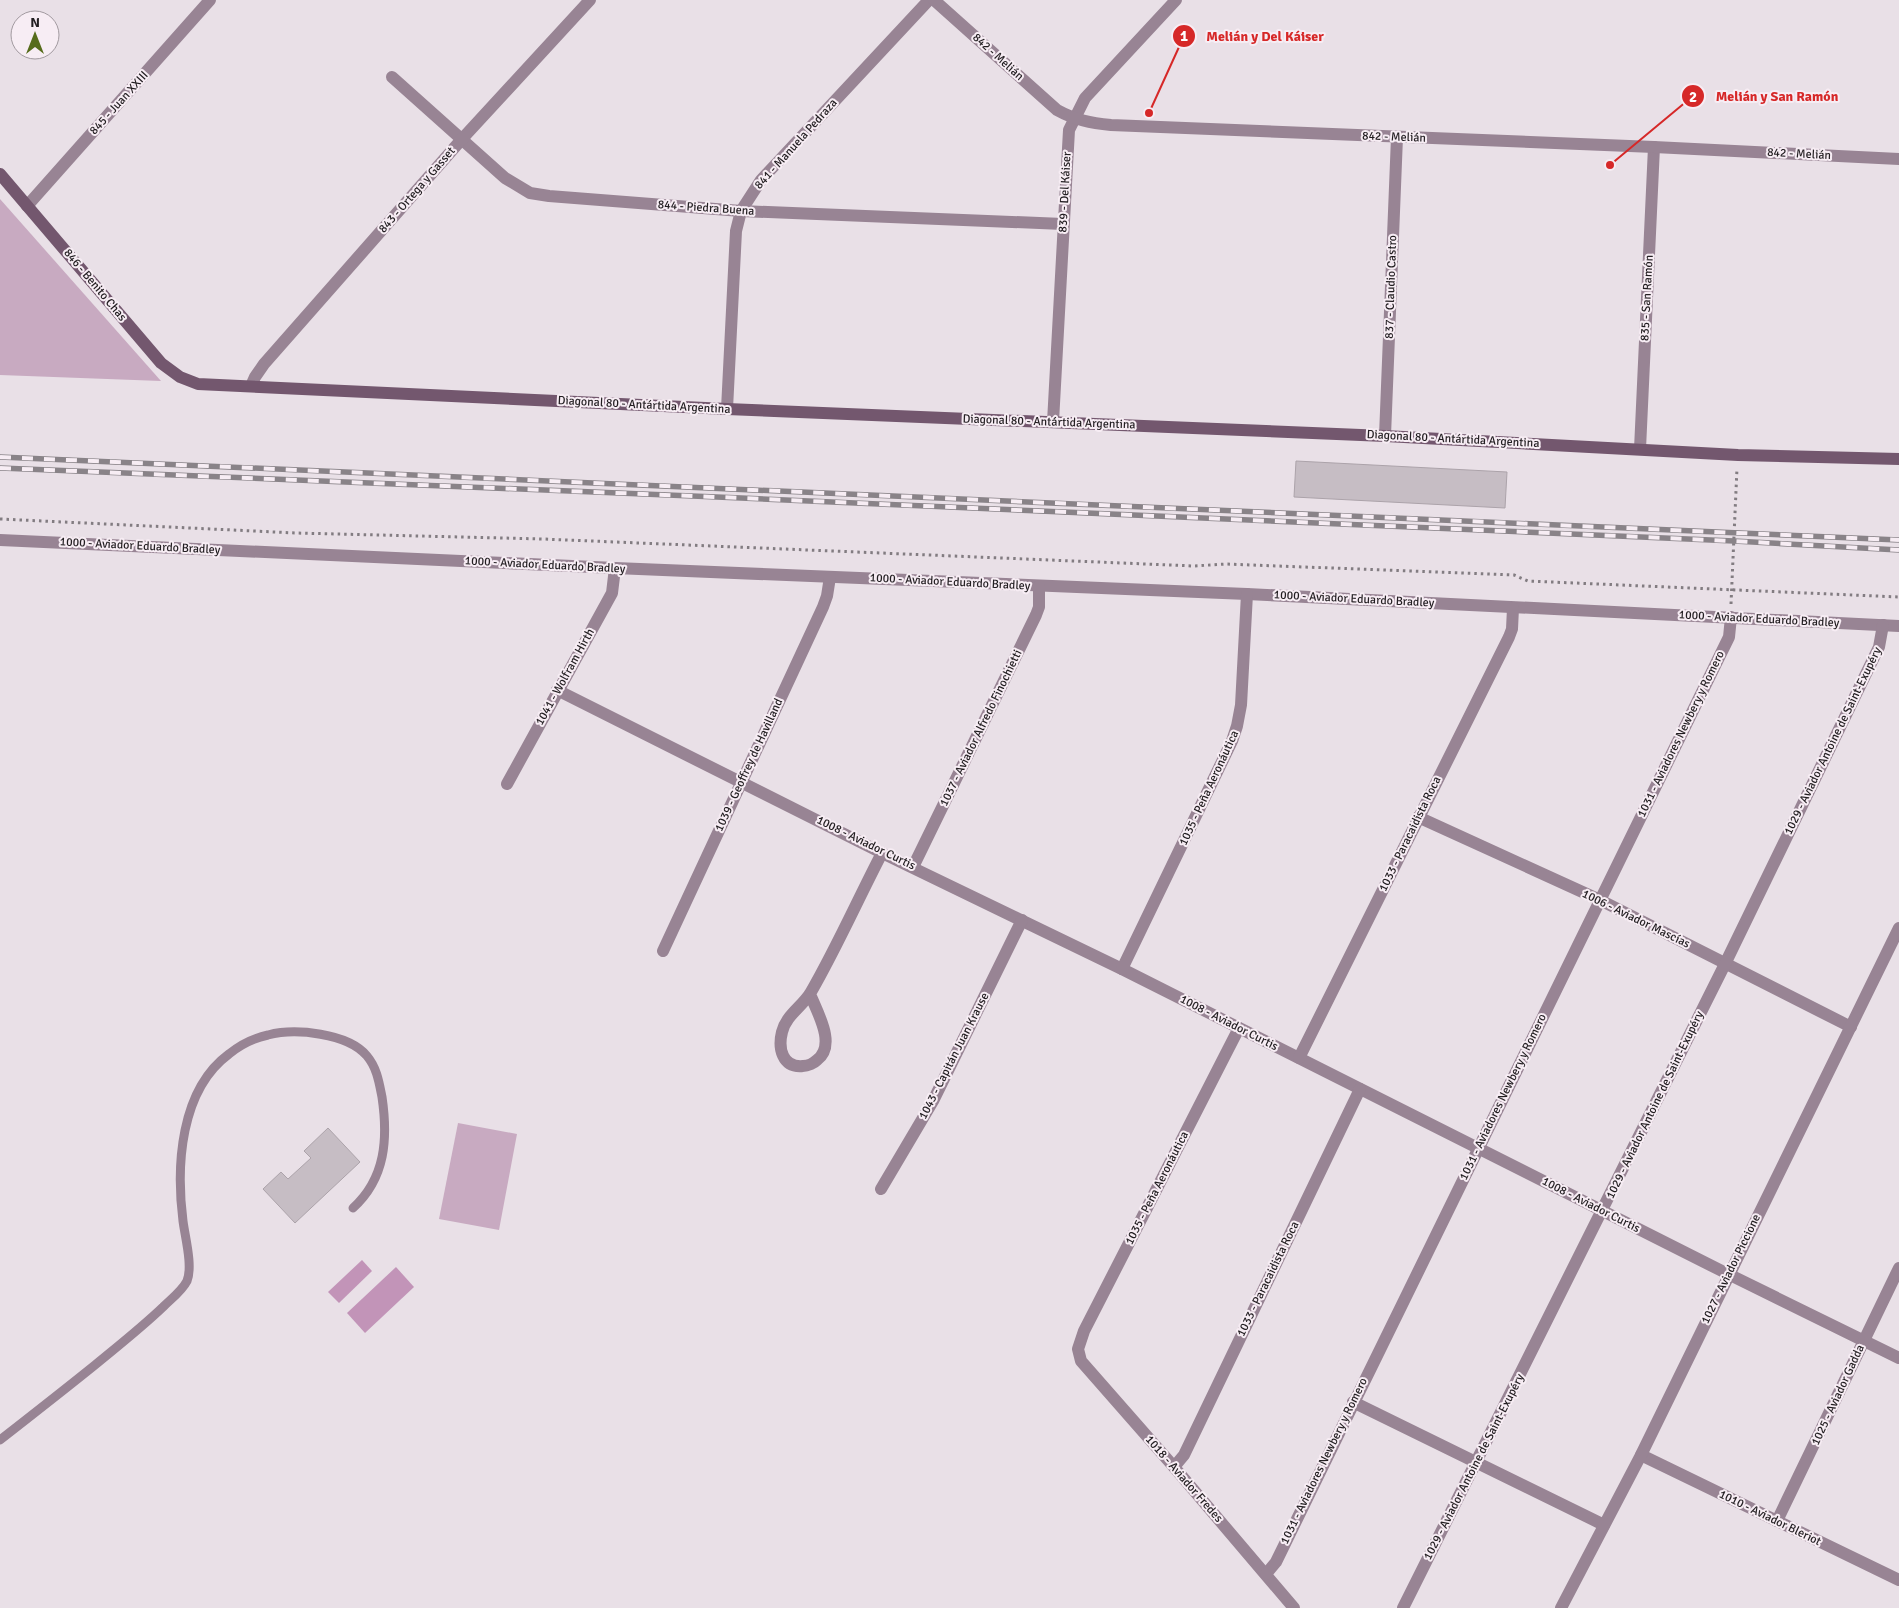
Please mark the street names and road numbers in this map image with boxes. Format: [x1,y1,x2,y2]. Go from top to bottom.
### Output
street label: 842 - Melián [969,30,1027,84]
street label: 845 - Juan XXIII [86,68,152,138]
street label: 841 - Manuela Pedraza [751,96,841,192]
street label: 842 - Melián [1362,128,1426,146]
street label: 843 - Ortega y Gasset [375,144,459,236]
street label: 842 - Melián [1767,145,1831,163]
street label: 839 - Del Káiser [1055,151,1075,233]
street label: 844 - Piedra Buena [657,197,755,219]
street label: 837 - Claudio Castro [1382,235,1400,339]
street label: 846 - Benito Chas [60,246,130,324]
street label: 835 - San Ramón [1637,254,1657,342]
street label: Diagonal 80 - Antártida Argentina [557,393,731,417]
street label: Diagonal 80 - Antártida Argentina [962,411,1136,433]
street label: Diagonal 80 - Antártida Argentina [1366,427,1540,451]
street label: 1000 - Aviador Eduardo Bradley [59,534,221,558]
street label: 1000 - Aviador Eduardo Bradley [464,553,626,577]
street label: 1000 - Aviador Eduardo Bradley [869,570,1031,594]
street label: 1000 - Aviador Eduardo Bradley [1273,587,1435,611]
street label: 1000 - Aviador Eduardo Bradley [1678,607,1840,631]
street label: 1041 - Wolfram Hirth [532,626,598,728]
street label: 1029 - Aviador Antoine de Saint-Exupéry [1781,644,1885,837]
street label: 1037 - Aviador Alfredo Finochietti [936,647,1026,809]
street label: 1031 - Aviadores Newbery y Romero [1634,648,1728,820]
street label: 1039 - Geoffrey de Havilland [712,696,786,834]
street label: 1035 - Peña Aeronáutica [1176,728,1242,848]
street label: 1033 - Paracaidista Roca [1376,774,1444,894]
street label: 1008 - Aviador Curtis [814,813,918,873]
street label: 1006 - Aviador Mascías [1580,886,1692,952]
street label: 1043 - Capitán Juan Krause [915,990,993,1122]
street label: 1008 - Aviador Curtis [1177,992,1281,1054]
street label: 1029 - Aviador Antoine de Saint-Exupéry [1603,1008,1707,1201]
street label: 1031 - Aviadores Newbery y Romero [1456,1011,1550,1183]
street label: 1035 - Peña Aeronáutica [1122,1129,1192,1247]
street label: 1008 - Aviador Curtis [1539,1174,1643,1236]
street label: 1027 - Aviador Piccione [1698,1212,1764,1326]
street label: 1033 - Paracaidista Roca [1234,1219,1302,1339]
street label: 1025 - Aviador Gadda [1808,1342,1868,1448]
street label: 1029 - Aviador Antoine de Saint-Exupéry [1420,1371,1528,1563]
street label: 1031 - Aviadores Newbery y Romero [1277,1375,1371,1547]
street label: 1018 - Aviador Fredes [1142,1432,1226,1526]
street label: 1010 - Aviador Bleriot [1717,1487,1823,1549]

